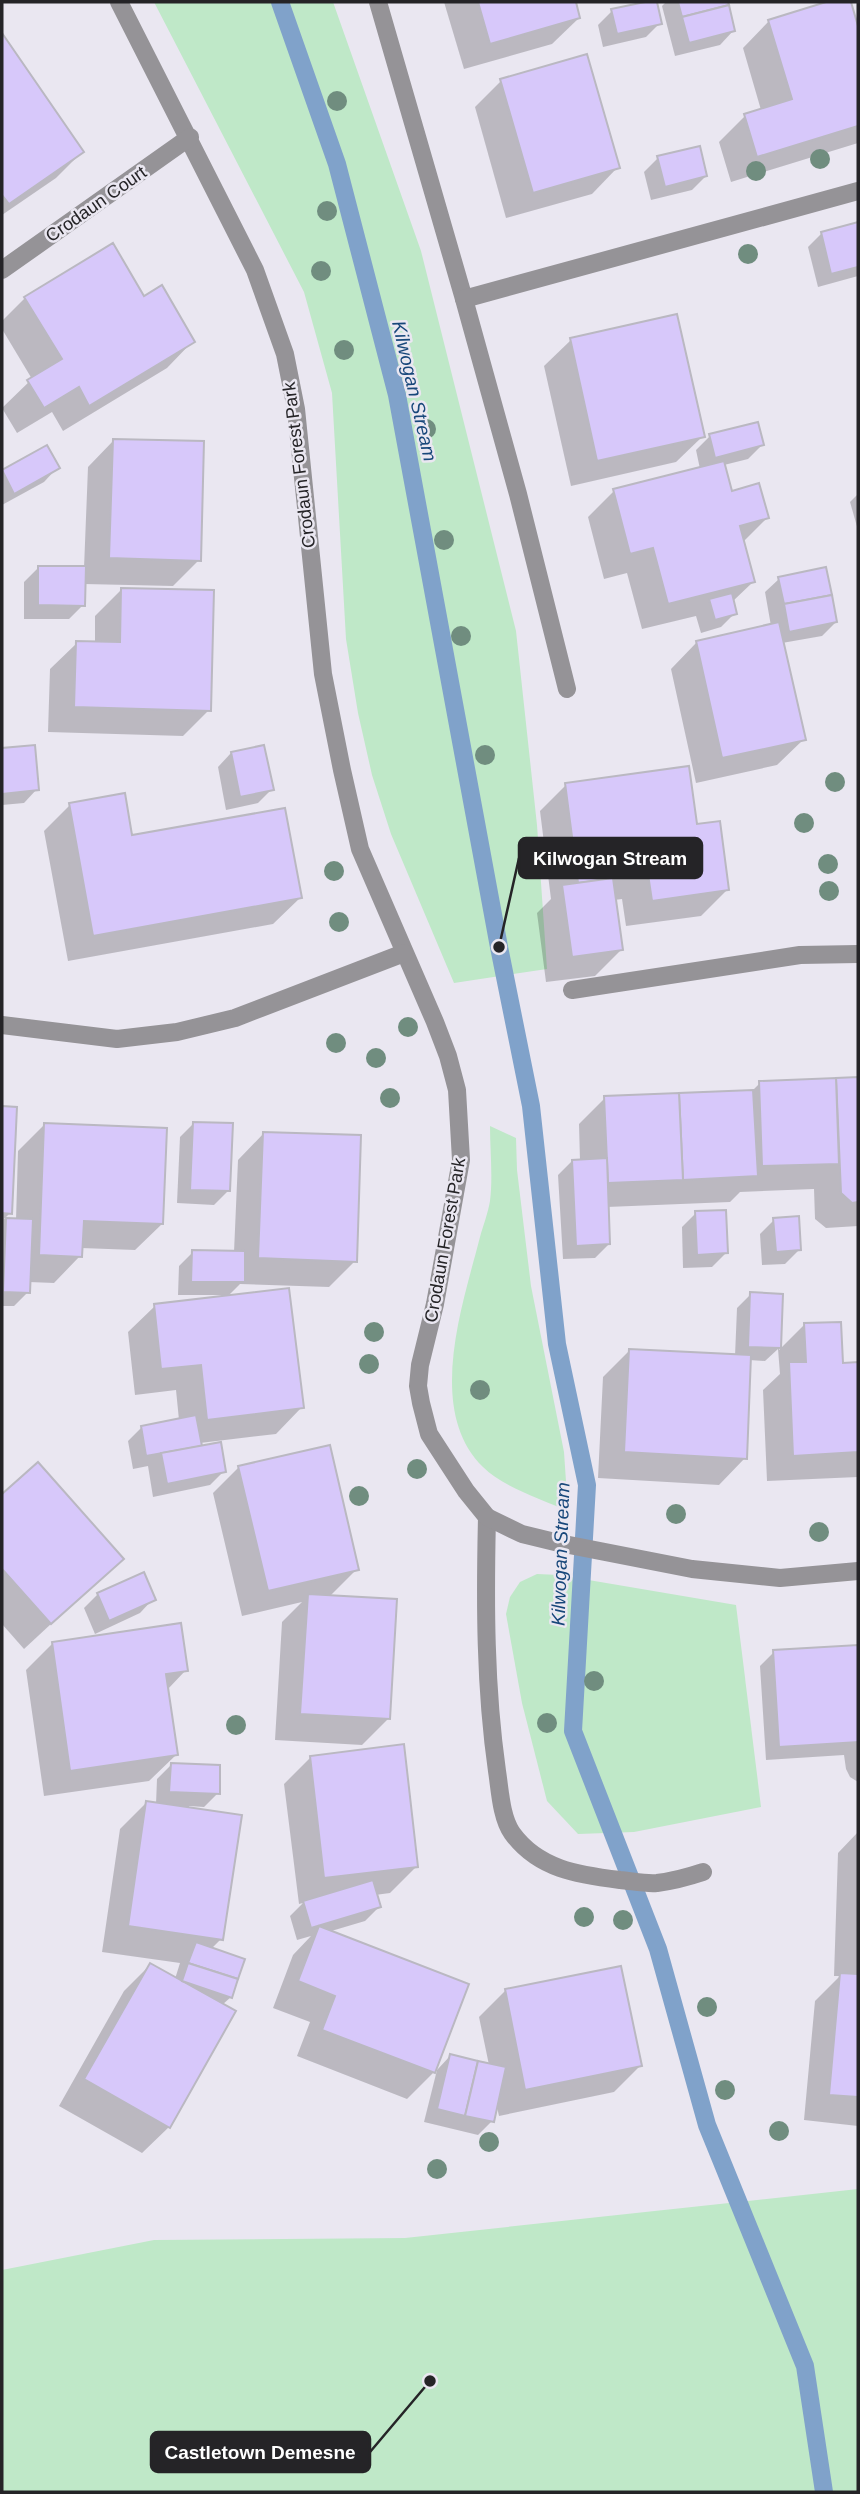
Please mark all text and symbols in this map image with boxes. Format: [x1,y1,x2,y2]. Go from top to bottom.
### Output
street label: Crodaun Court [42,162,150,246]
water label: Kilwogan Stream [388,319,441,463]
street label: Crodaun Forest Park [279,380,319,549]
callout: Kilwogan Stream [519,838,702,878]
text: Kilwogan Stream [533,848,687,869]
street label: Crodaun Forest Park [421,1155,470,1324]
water label: Kilwogan Stream [547,1482,573,1626]
callout: Castletown Demesne [151,2432,370,2472]
text: Castletown Demesne [164,2442,356,2463]

